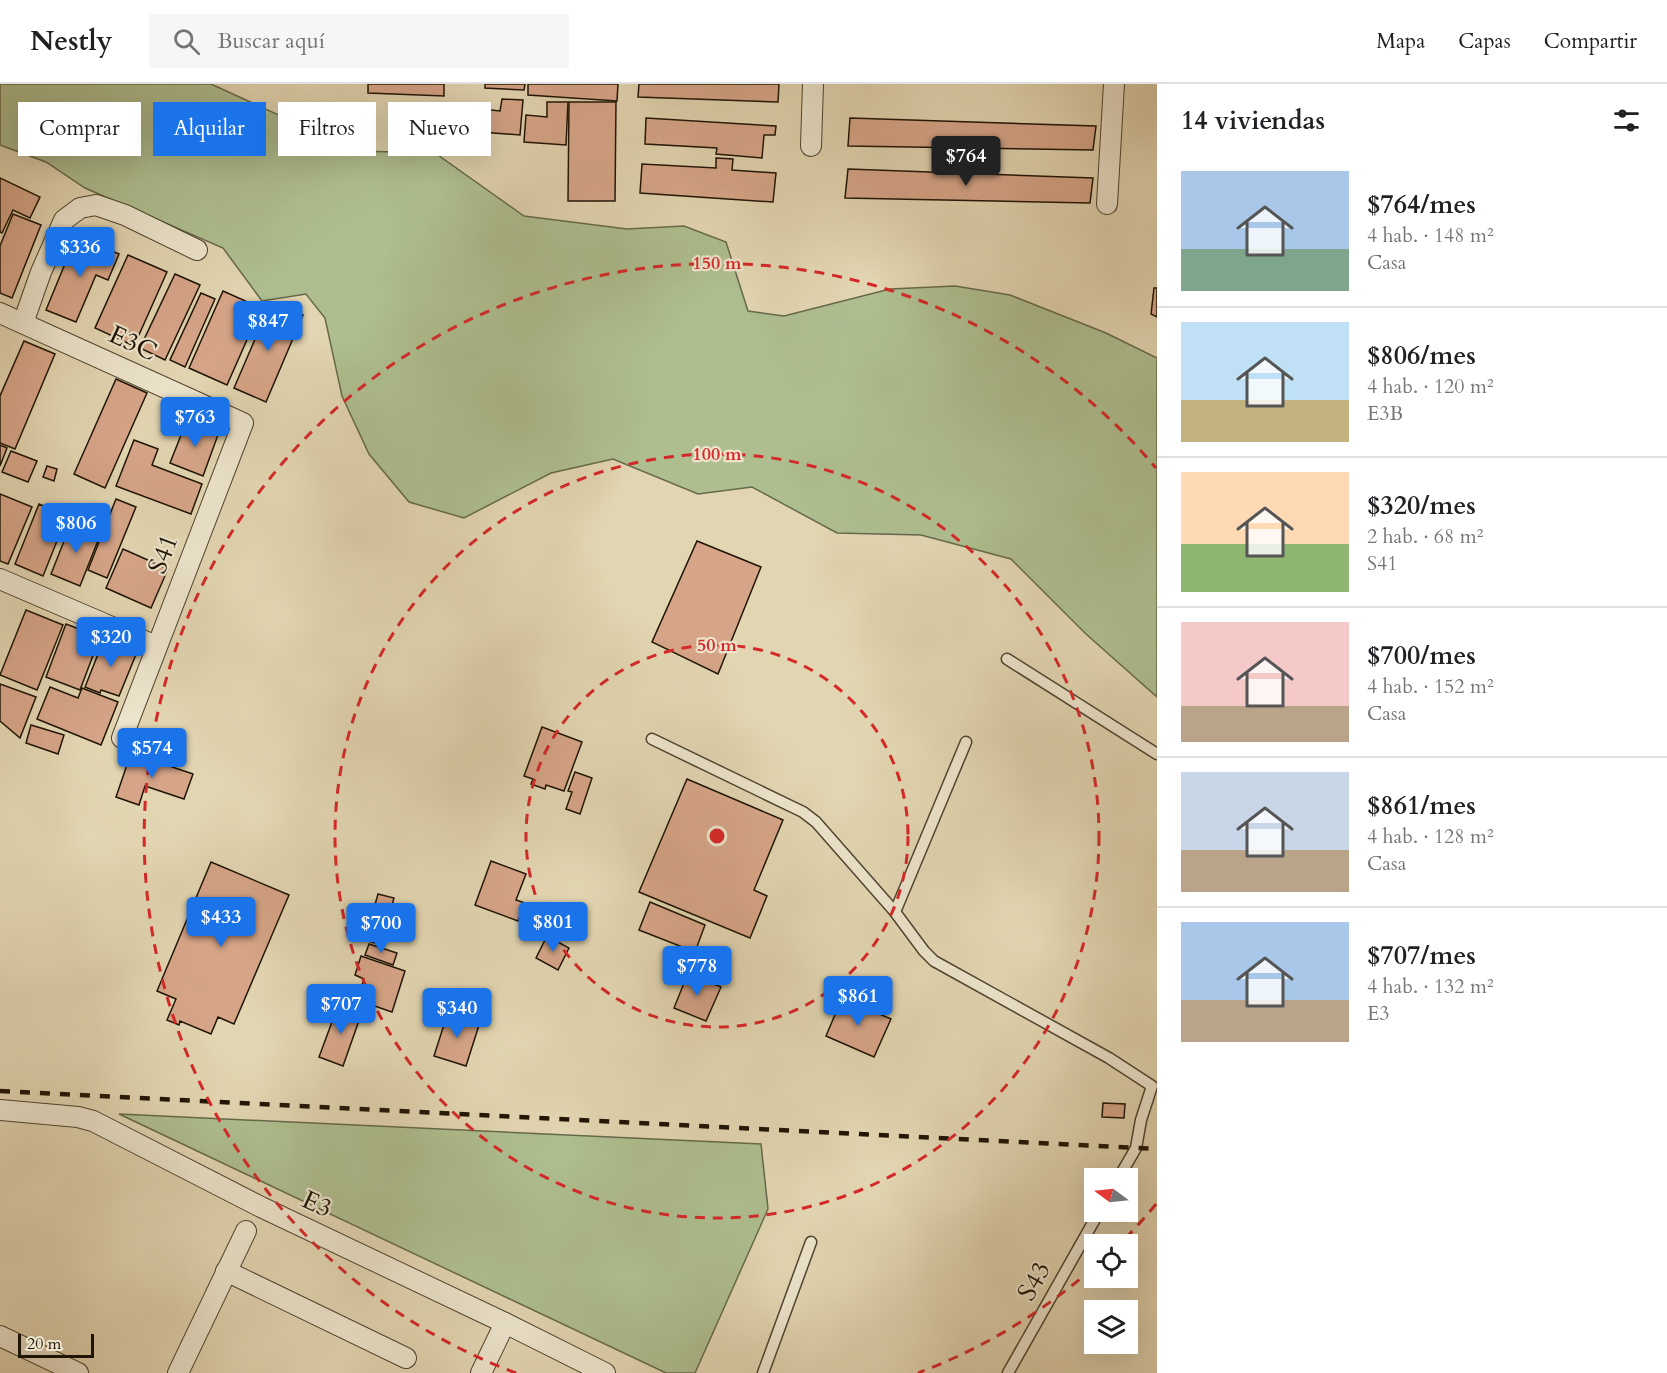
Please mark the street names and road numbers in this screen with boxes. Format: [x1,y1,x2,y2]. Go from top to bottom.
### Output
street label: E3C [103,317,163,369]
street label: S41 [140,529,186,579]
street label: E3 [296,1182,338,1226]
street label: S43 [1009,1255,1059,1307]

